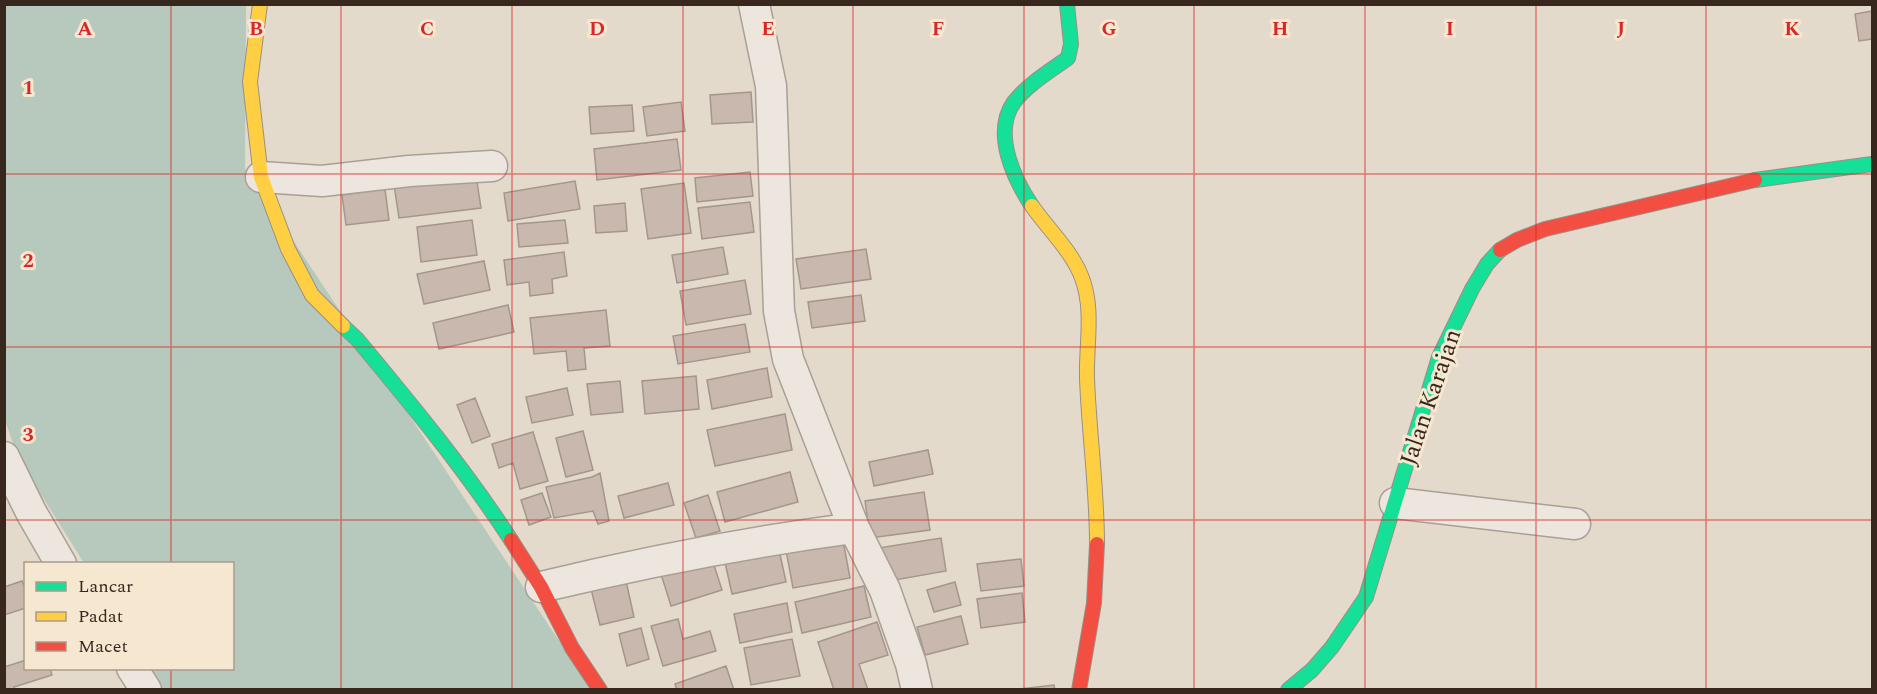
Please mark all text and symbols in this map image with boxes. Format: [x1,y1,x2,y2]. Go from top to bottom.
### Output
text: A [77,14,93,44]
text: B [249,14,263,44]
text: C [420,14,434,44]
text: D [589,14,605,44]
text: E [761,14,775,44]
text: F [932,14,944,44]
text: G [1101,14,1117,44]
text: H [1272,14,1288,44]
text: I [1446,14,1454,44]
text: J [1617,14,1625,44]
text: K [1784,14,1800,44]
text: 1 [22,73,34,103]
text: 2 [22,246,34,276]
street label: Jalan Karajan [1391,324,1471,470]
text: 3 [22,420,34,450]
legend [24,562,234,670]
text: Lancar [78,573,133,600]
text: Padat [78,603,123,630]
text: Macet [78,633,128,660]

